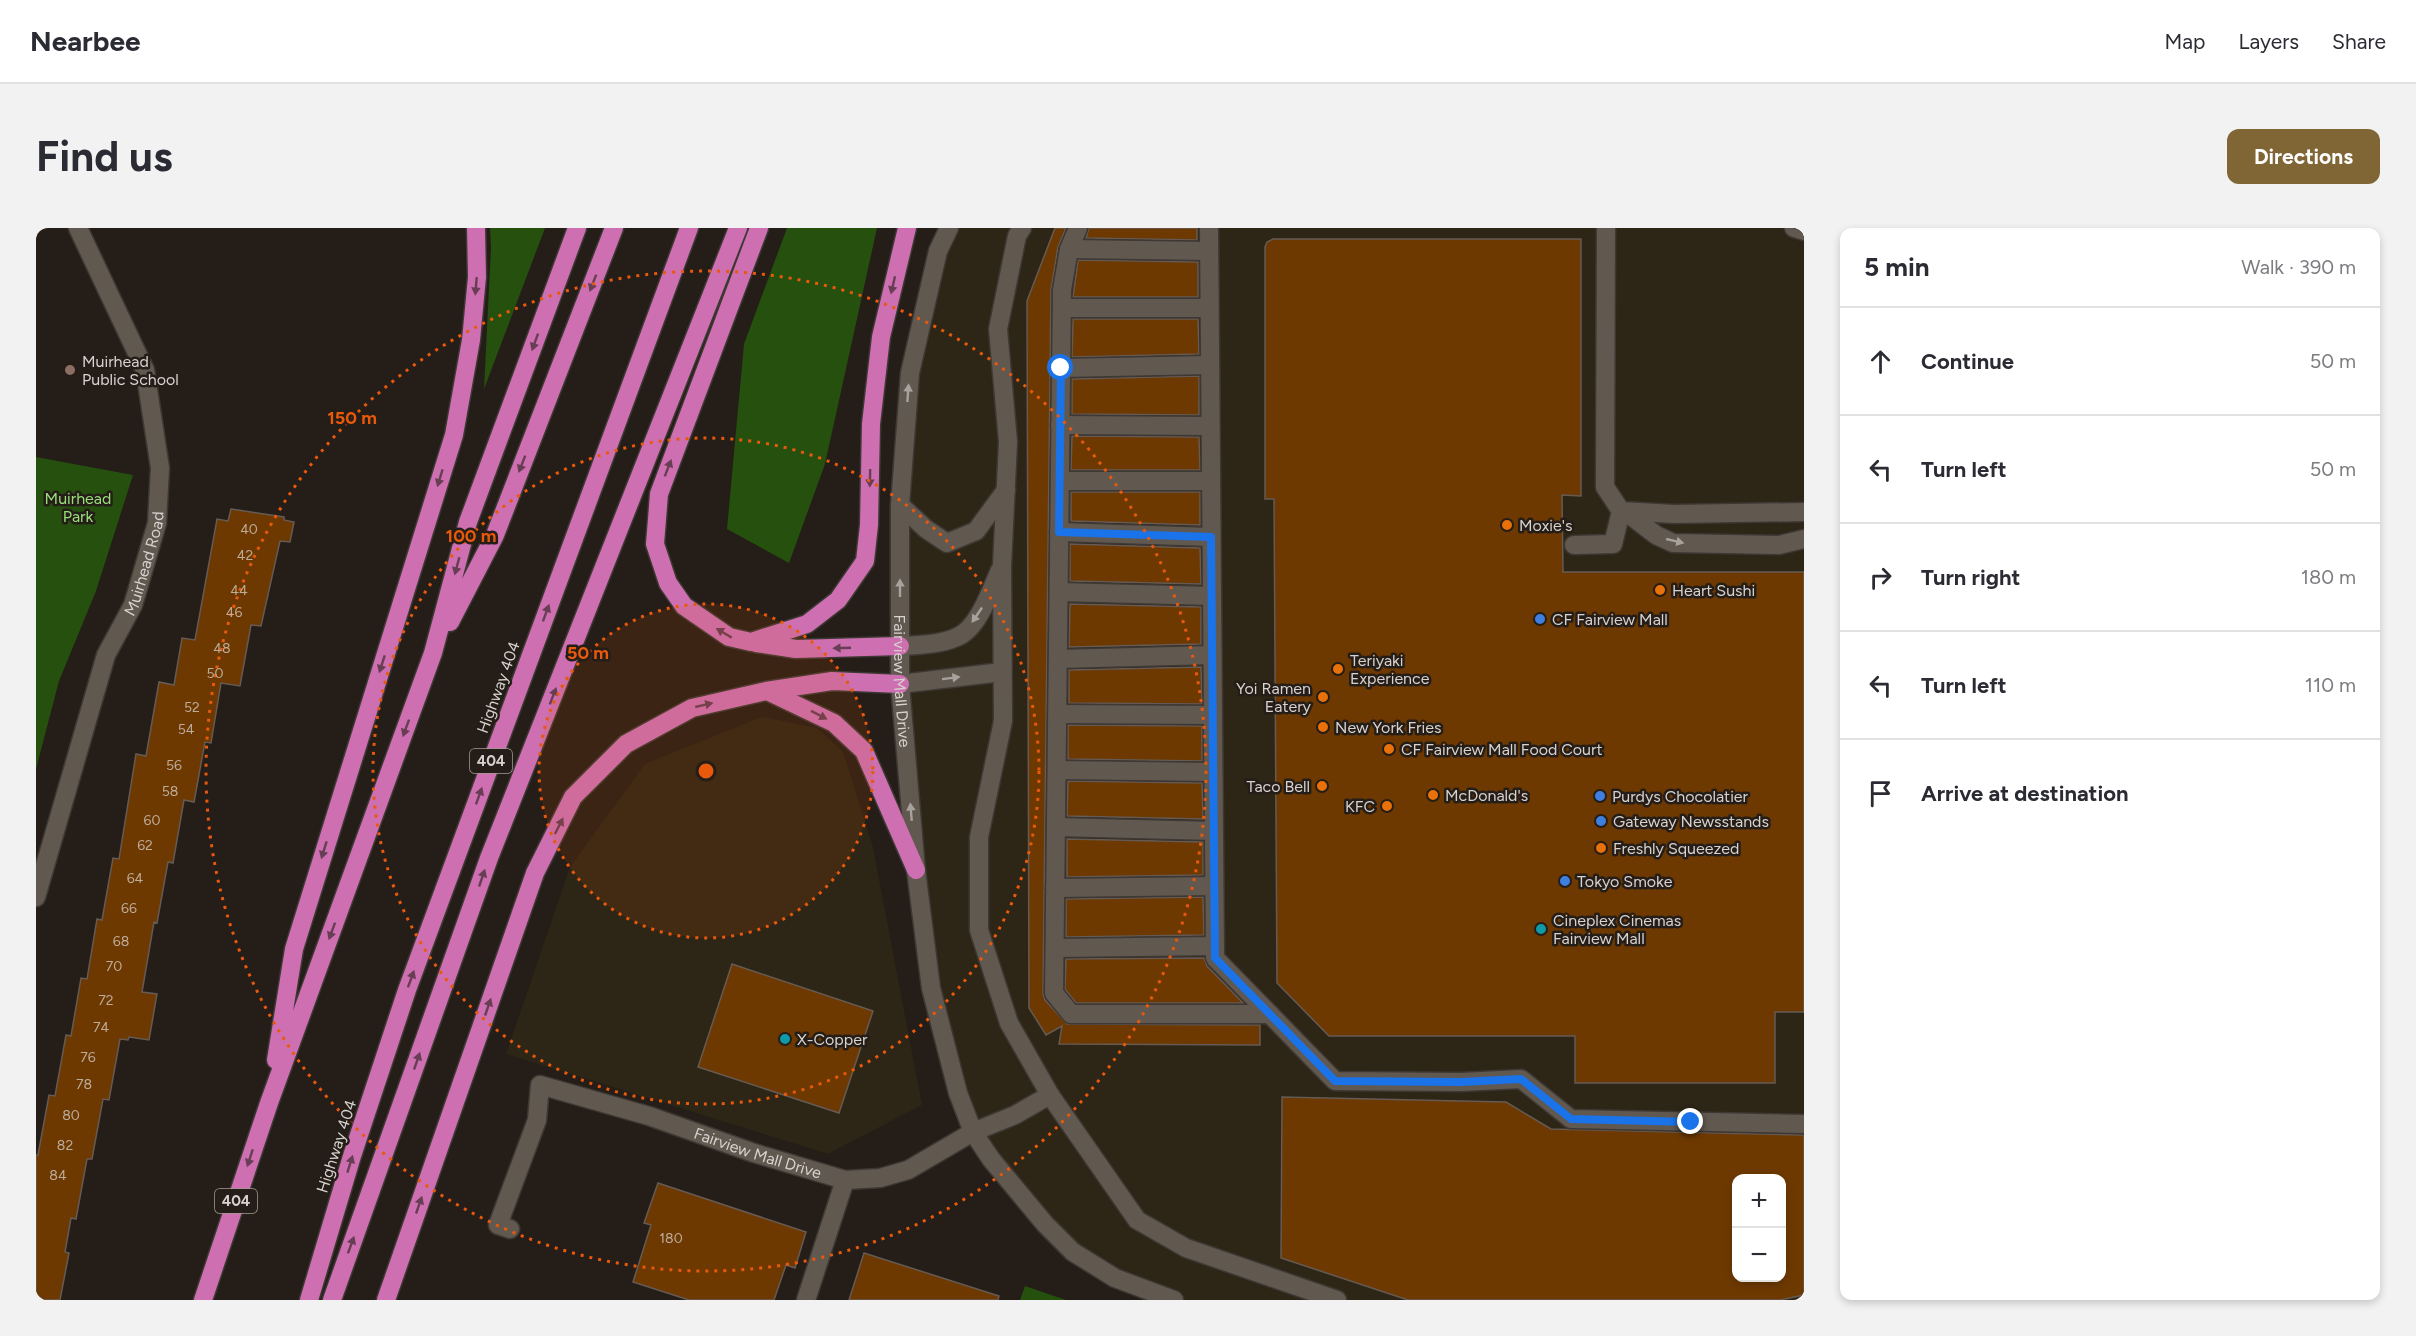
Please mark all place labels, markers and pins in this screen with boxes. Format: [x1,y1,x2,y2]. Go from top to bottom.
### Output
place label: Muirhead Public School [82,352,179,389]
marker: Muirhead Public School [63,363,77,377]
place label: Moxie's [1519,516,1572,535]
marker: Moxie's [1500,518,1514,532]
place label: Heart Sushi [1672,581,1755,600]
marker: Heart Sushi [1653,583,1667,597]
place label: CF Fairview Mall [1552,610,1668,629]
marker: CF Fairview Mall [1533,612,1547,626]
place label: Teriyaki Experience [1350,651,1430,688]
marker: Teriyaki Experience [1331,662,1345,676]
place label: Yoi Ramen Eatery [1236,679,1312,716]
marker: Yoi Ramen Eatery [1316,690,1330,704]
place label: New York Fries [1335,718,1441,737]
marker: New York Fries [1316,720,1330,734]
place label: CF Fairview Mall Food Court [1401,740,1602,759]
marker: CF Fairview Mall Food Court [1382,742,1396,756]
centre of rings [696,761,716,781]
place label: Taco Bell [1247,777,1310,796]
marker: Taco Bell [1315,779,1329,793]
place label: McDonald's [1445,786,1528,805]
place label: Purdys Chocolatier [1612,787,1749,806]
marker: McDonald's [1426,788,1440,802]
marker: Purdys Chocolatier [1593,789,1607,803]
place label: KFC [1345,797,1375,816]
marker: KFC [1380,799,1394,813]
place label: Gateway Newsstands [1613,812,1769,831]
marker: Gateway Newsstands [1594,814,1608,828]
place label: Freshly Squeezed [1613,839,1739,858]
marker: Freshly Squeezed [1594,841,1608,855]
place label: Tokyo Smoke [1577,872,1673,891]
marker: Tokyo Smoke [1558,874,1572,888]
place label: Cineplex Cinemas Fairview Mall [1553,911,1681,948]
marker: Cineplex Cinemas Fairview Mall [1534,922,1548,936]
place label: X-Copper [797,1030,868,1049]
marker: X-Copper [778,1032,792,1046]

